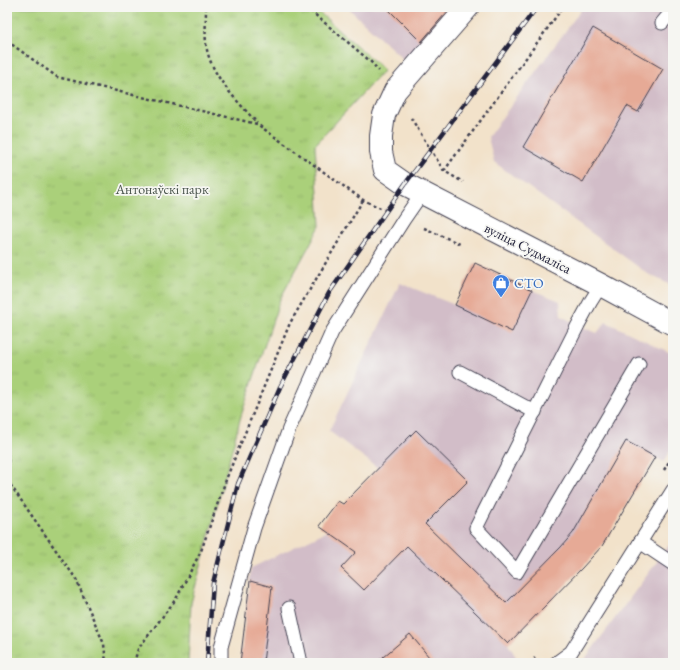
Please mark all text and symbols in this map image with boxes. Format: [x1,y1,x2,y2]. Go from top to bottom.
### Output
park label: Антонаўскі парк [114,180,209,198]
street label: вуліца Судмаліса [482,218,575,278]
shop icon: СТО [491,273,511,298]
place label: СТО [514,274,544,292]

